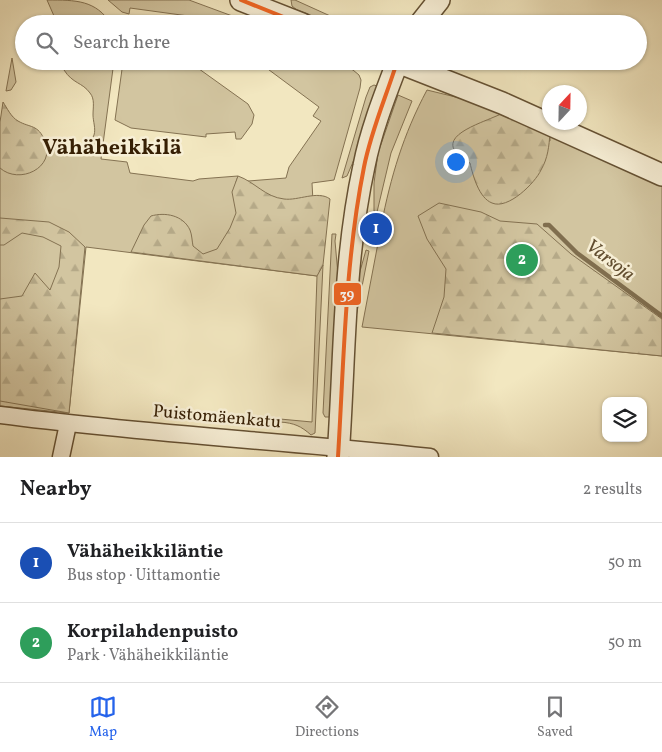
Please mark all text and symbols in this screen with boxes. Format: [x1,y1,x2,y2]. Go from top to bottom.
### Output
search box [15,15,647,70]
icon: search [33,29,61,57]
text: Search here [73,30,170,56]
north arrow [542,85,587,130]
district label: Vähäheikkilä [42,133,182,164]
your location [443,149,469,175]
pin: 1 [360,210,392,248]
water label: Varsoja [580,233,640,288]
pin: 2 [506,241,538,279]
line badge: 39 [333,282,362,306]
text: 39 [340,286,355,305]
map controls [602,397,647,442]
button: layers [602,397,647,442]
street label: Puistomäenkatu [152,399,282,436]
text: Nearby [20,475,91,504]
text: 2 results [583,479,642,501]
text: Vähäheikkiläntie [67,539,223,565]
text: 1 [33,552,39,574]
text: 50 m [608,552,642,574]
text: Bus stop · Uittamontie [67,565,220,587]
text: Korpilahdenpuisto [67,619,238,645]
text: 2 [32,632,40,654]
text: 50 m [608,632,642,654]
text: Park · Vähäheikkiläntie [67,645,229,667]
tab: Map [89,693,117,742]
tab: Directions [295,693,359,742]
tab: Saved [537,693,573,742]

